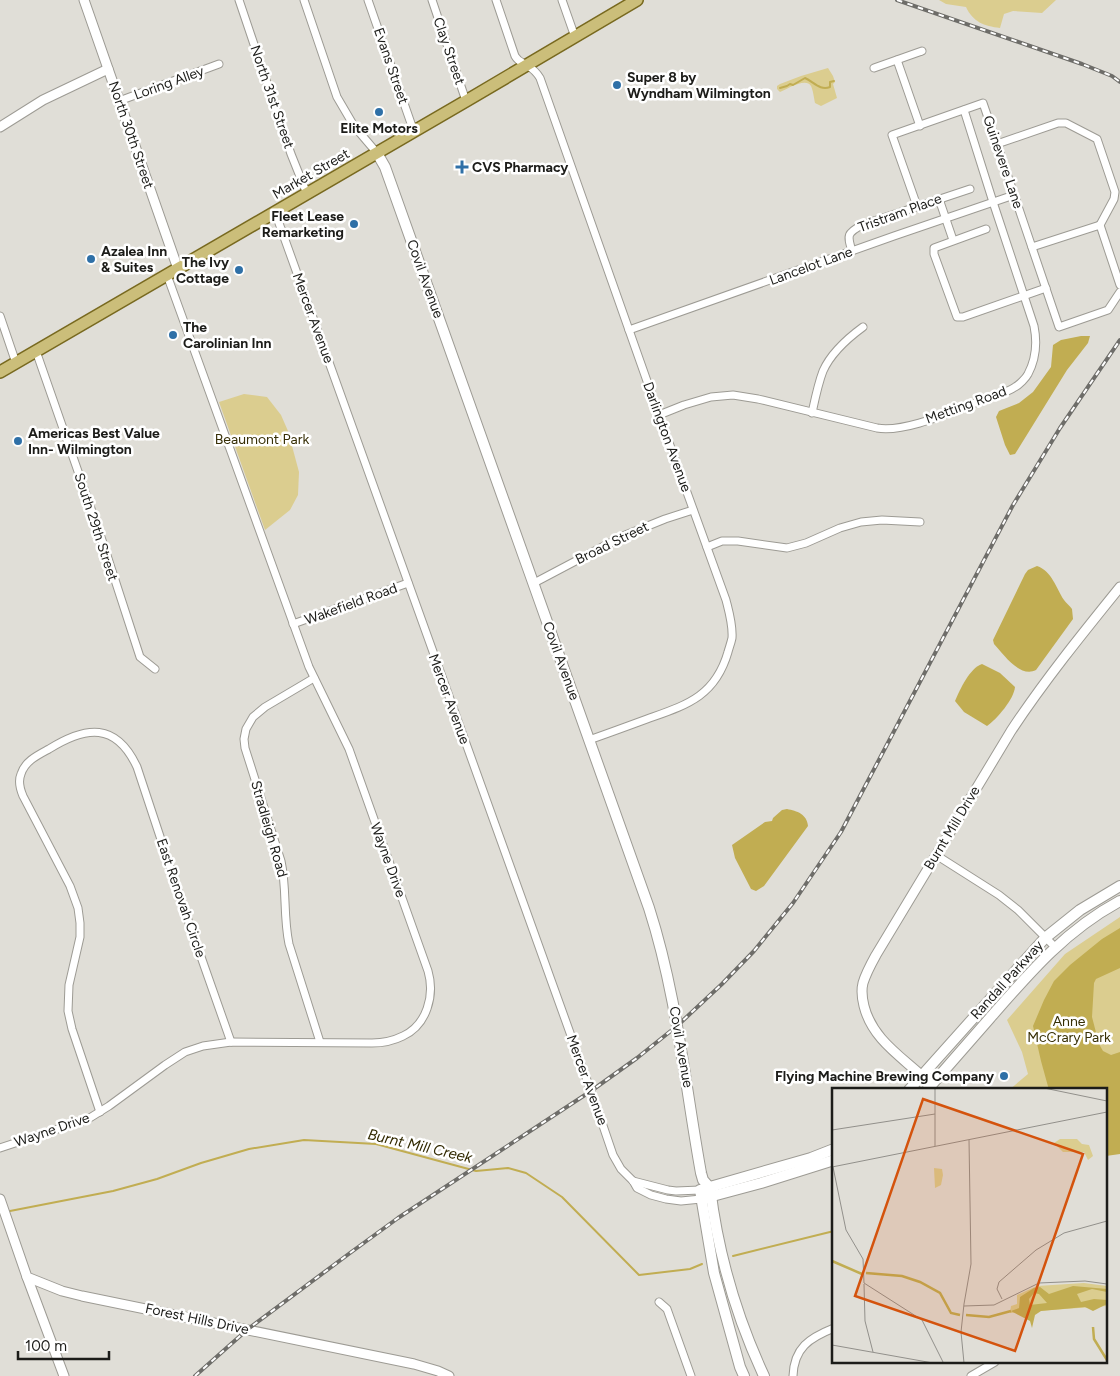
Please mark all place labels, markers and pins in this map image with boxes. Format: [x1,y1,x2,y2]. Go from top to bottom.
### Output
place label: Super 8 by Wyndham Wilmington [627,69,771,102]
marker: Super 8 by Wyndham Wilmington [611,79,623,91]
marker: Elite Motors [373,106,385,118]
place label: Elite Motors [340,120,418,137]
place label: CVS Pharmacy [472,159,569,176]
marker: CVS Pharmacy [456,161,468,173]
place label: Fleet Lease Remarketing [262,208,344,241]
marker: Fleet Lease Remarketing [348,218,360,230]
place label: Azalea Inn & Suites [101,243,167,276]
marker: Azalea Inn & Suites [85,253,97,265]
place label: The Ivy Cottage [176,254,230,287]
marker: The Ivy Cottage [233,264,245,276]
place label: The Carolinian Inn [183,319,272,352]
marker: The Carolinian Inn [167,329,179,341]
place label: Americas Best Value Inn- Wilmington [28,425,160,458]
marker: Americas Best Value Inn- Wilmington [12,435,24,447]
place label: Flying Machine Brewing Company [775,1068,995,1085]
marker: Flying Machine Brewing Company [998,1070,1010,1082]

